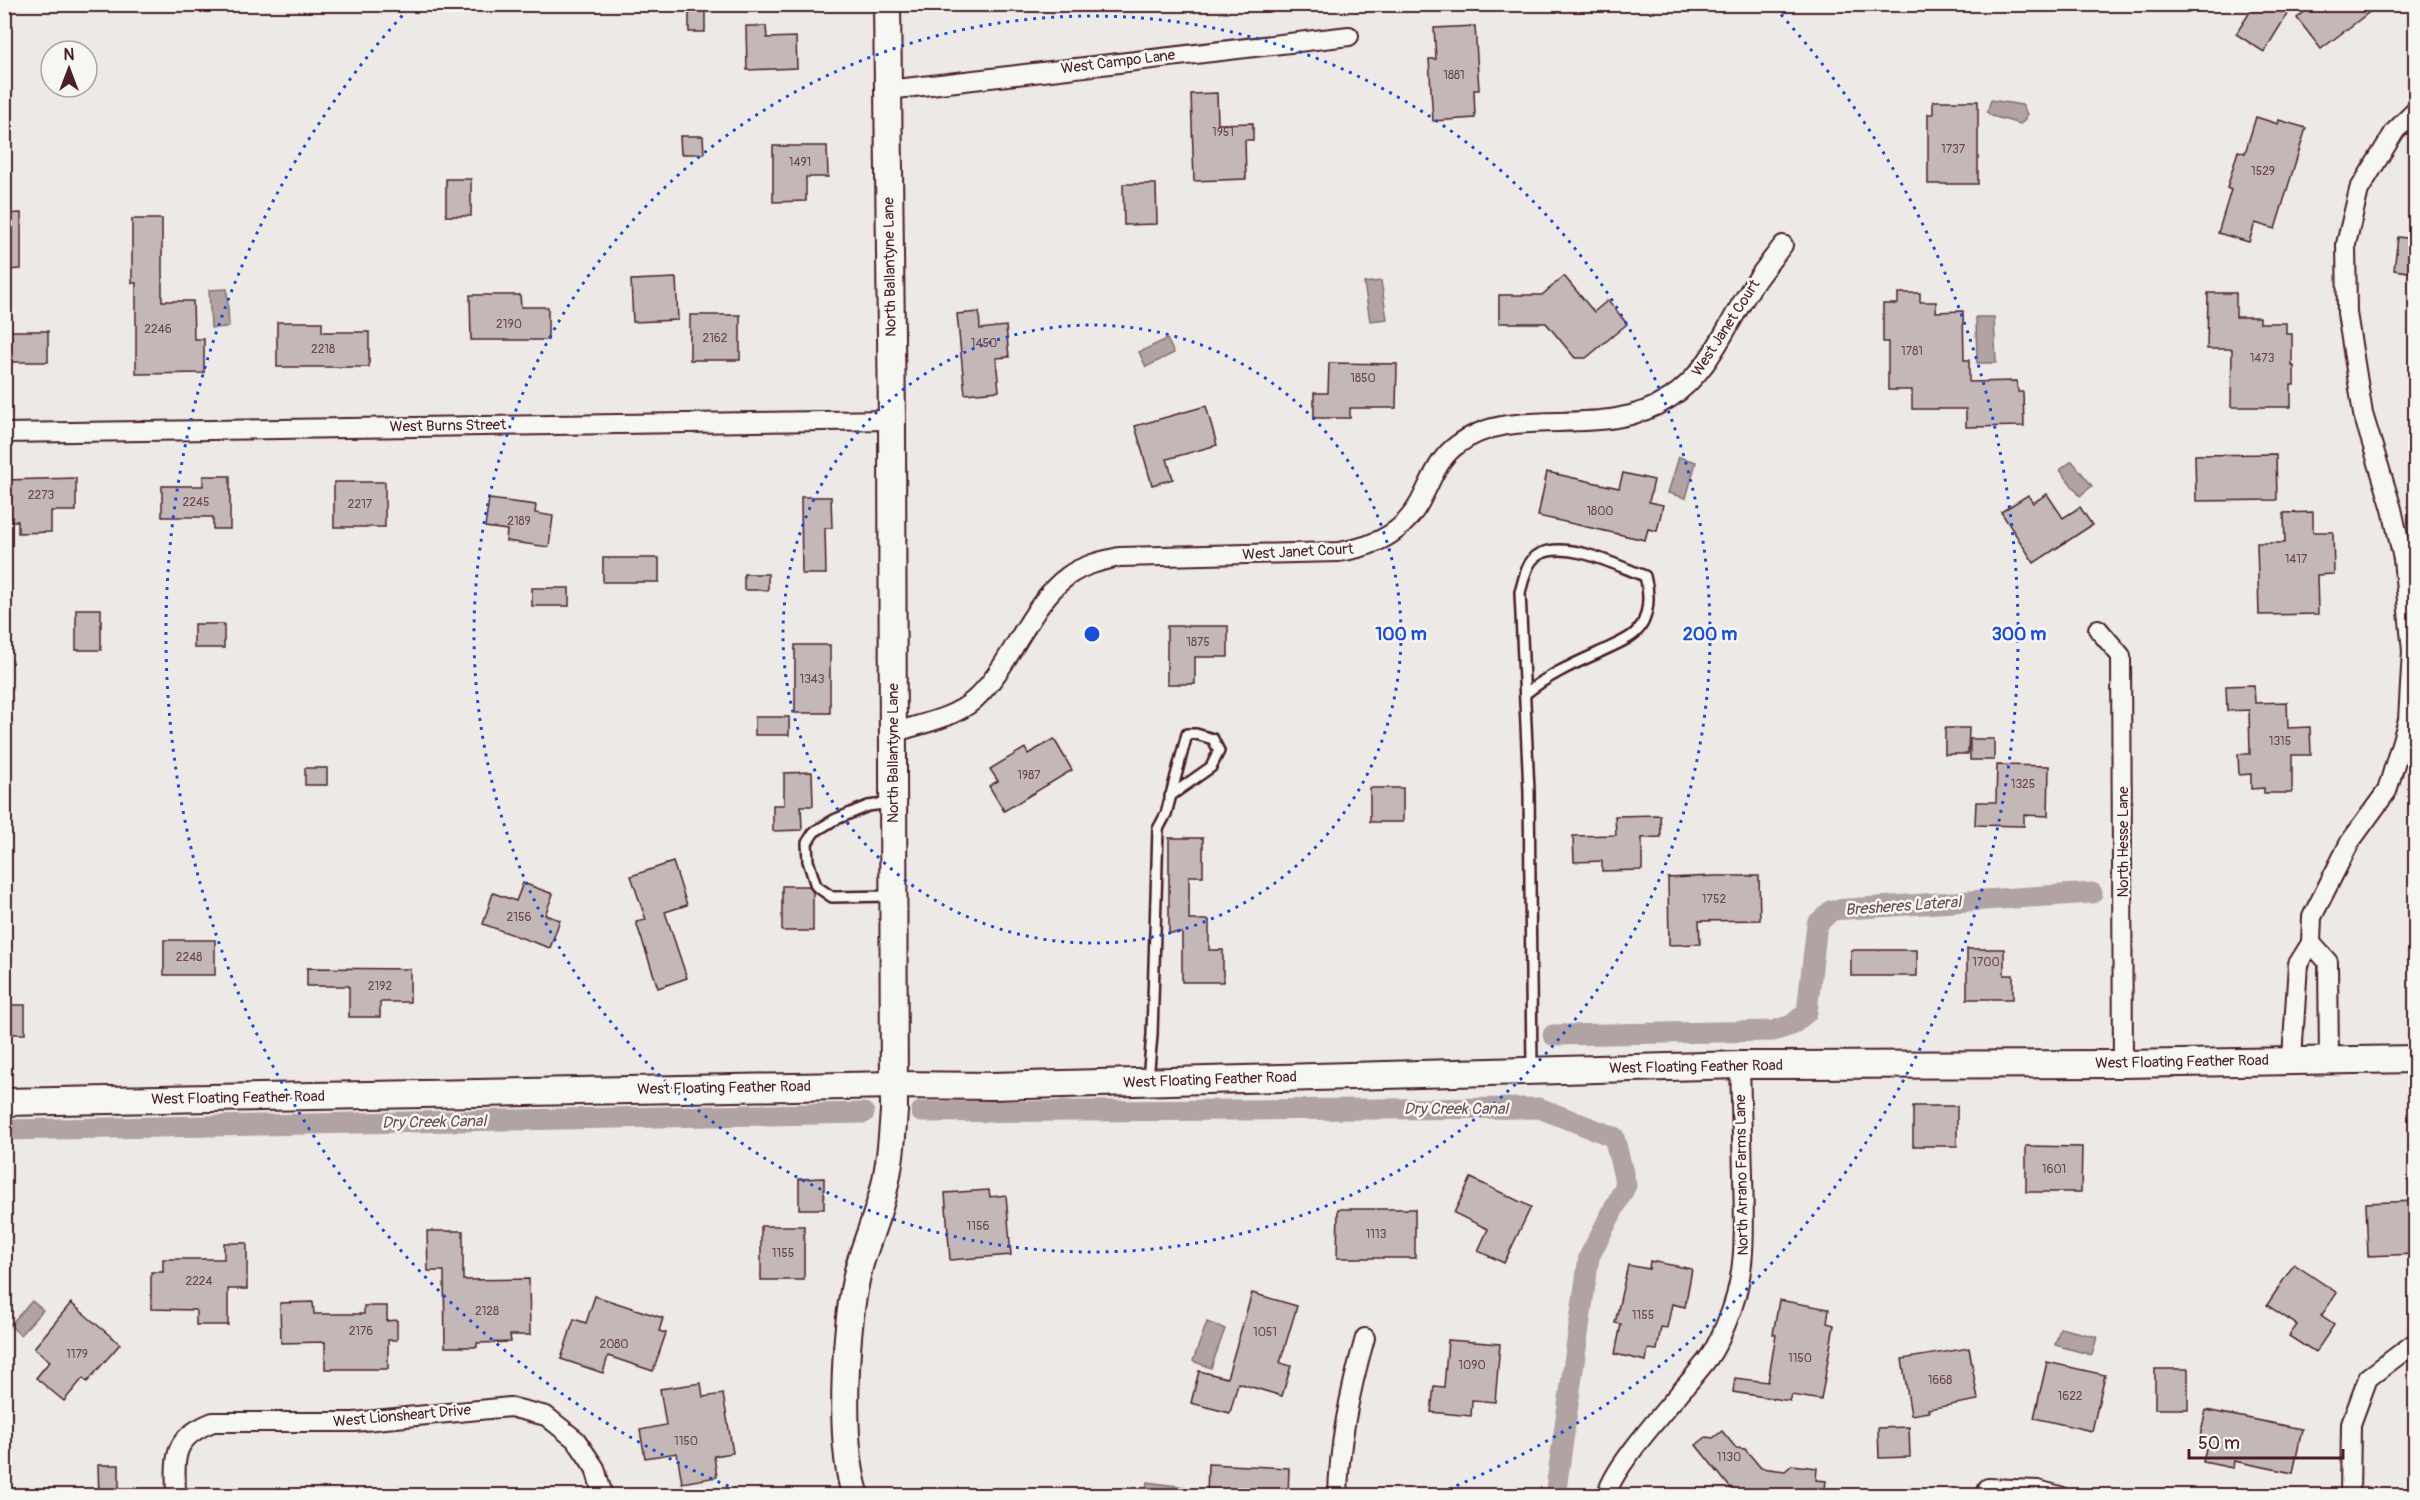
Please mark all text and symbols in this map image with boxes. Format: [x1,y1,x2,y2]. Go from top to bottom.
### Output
north arrow [39,39,99,99]
text: N [64,45,75,65]
street label: West Campo Lane [1060,45,1177,78]
house number: 1881 [1443,68,1465,83]
house number: 1951 [1212,125,1234,140]
house number: 1737 [1941,142,1966,157]
house number: 1491 [789,155,811,170]
house number: 1529 [2251,164,2275,179]
street label: North Ballantyne Lane [879,196,901,337]
street label: West Janet Court [1688,275,1765,380]
house number: 2190 [496,317,522,332]
house number: 2246 [144,322,172,337]
house number: 2162 [702,331,728,346]
house number: 1450 [971,336,997,351]
house number: 2218 [311,342,335,357]
house number: 1781 [1901,344,1923,359]
house number: 1473 [2250,351,2275,366]
house number: 1850 [1350,371,1376,386]
street label: West Burns Street [390,415,507,437]
house number: 2273 [28,488,55,503]
house number: 2245 [183,495,209,510]
house number: 2217 [348,497,373,512]
house number: 1800 [1586,504,1614,519]
house number: 2189 [507,514,531,529]
street label: West Janet Court [1242,540,1355,564]
house number: 1417 [2285,552,2308,567]
text: 100 m [1375,623,1427,646]
text: 200 m [1683,623,1737,646]
text: 300 m [1992,623,2046,646]
centre of rings [1082,624,1102,644]
house number: 1875 [1186,635,1210,650]
house number: 1343 [799,672,825,687]
street label: North Ballantyne Lane [884,682,903,823]
house number: 1315 [2269,734,2291,749]
house number: 1987 [1017,768,1041,783]
house number: 1325 [2011,777,2035,792]
street label: North Hesse Lane [2114,786,2133,898]
house number: 1752 [1702,892,1726,907]
water label: Bresheres Lateral [1844,892,1964,920]
house number: 2156 [507,910,531,925]
house number: 2248 [176,950,202,965]
house number: 1700 [1972,955,2000,970]
house number: 2192 [368,979,392,994]
street label: West Floating Feather Road [2095,1051,2269,1073]
street label: West Floating Feather Road [1609,1056,1783,1078]
street label: West Floating Feather Road [1123,1067,1297,1093]
street label: West Floating Feather Road [637,1077,811,1099]
street label: West Floating Feather Road [151,1087,325,1109]
street label: North Arrano Farms Lane [1731,1094,1753,1256]
water label: Dry Creek Canal [1404,1099,1510,1119]
water label: Dry Creek Canal [382,1111,489,1133]
house number: 1601 [2042,1162,2066,1177]
house number: 1156 [967,1219,989,1234]
house number: 1113 [1366,1227,1387,1242]
house number: 1155 [772,1246,794,1261]
house number: 2224 [185,1274,213,1289]
house number: 2128 [475,1304,499,1319]
house number: 1155 [1632,1308,1654,1323]
house number: 2176 [349,1324,373,1339]
house number: 1051 [1253,1325,1277,1340]
house number: 2080 [599,1337,629,1352]
house number: 1179 [66,1347,88,1362]
house number: 1150 [1788,1351,1812,1366]
house number: 1090 [1458,1358,1486,1373]
house number: 1668 [1928,1373,1952,1388]
house number: 1622 [2057,1389,2083,1404]
street label: West Lionsheart Drive [332,1400,472,1431]
scale bar [2189,1422,2344,1460]
text: 50 m [2198,1432,2240,1455]
house number: 1150 [674,1434,698,1449]
house number: 1130 [1717,1450,1741,1465]

